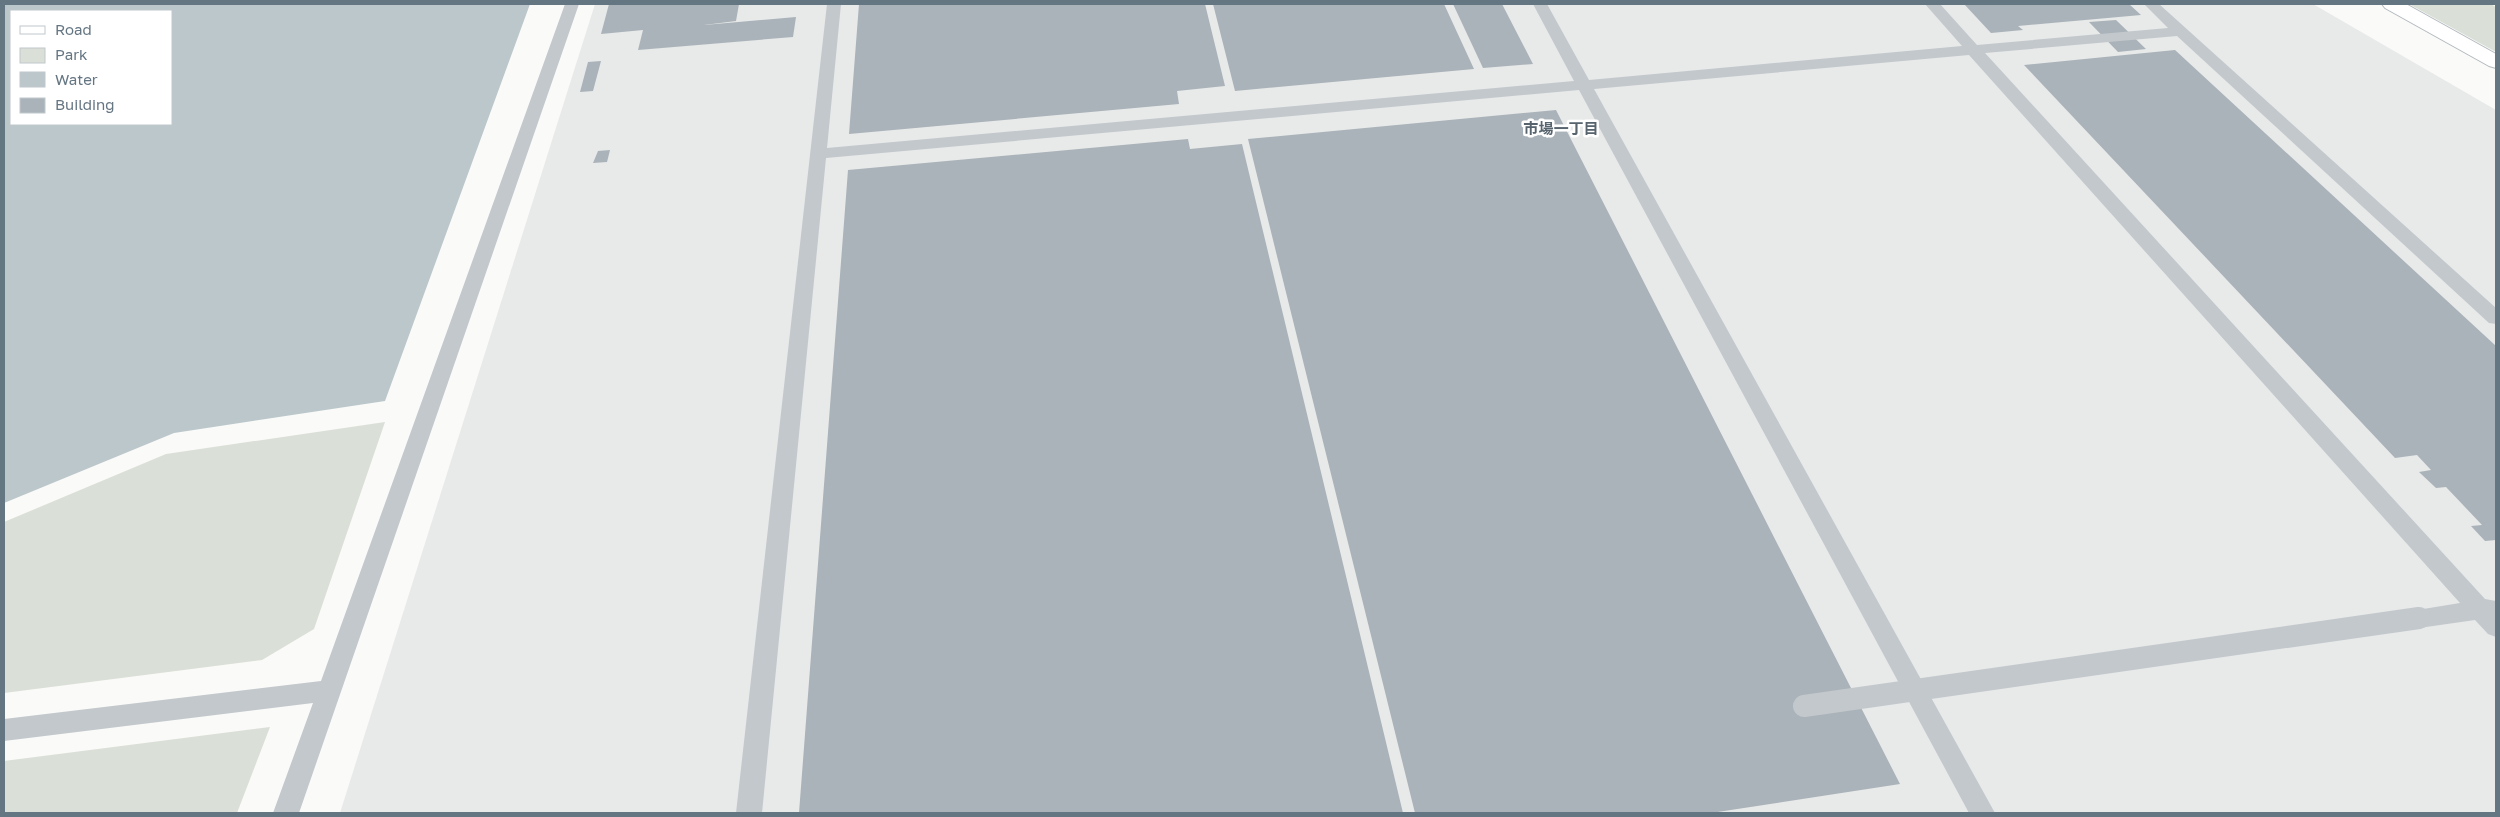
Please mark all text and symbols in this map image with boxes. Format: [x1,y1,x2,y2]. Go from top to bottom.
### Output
legend [10,10,172,125]
text: Road [55,20,92,38]
text: Park [55,45,88,63]
text: Water [55,70,98,88]
text: Building [55,95,115,113]
district label: 市場一丁目 [1523,119,1599,137]

